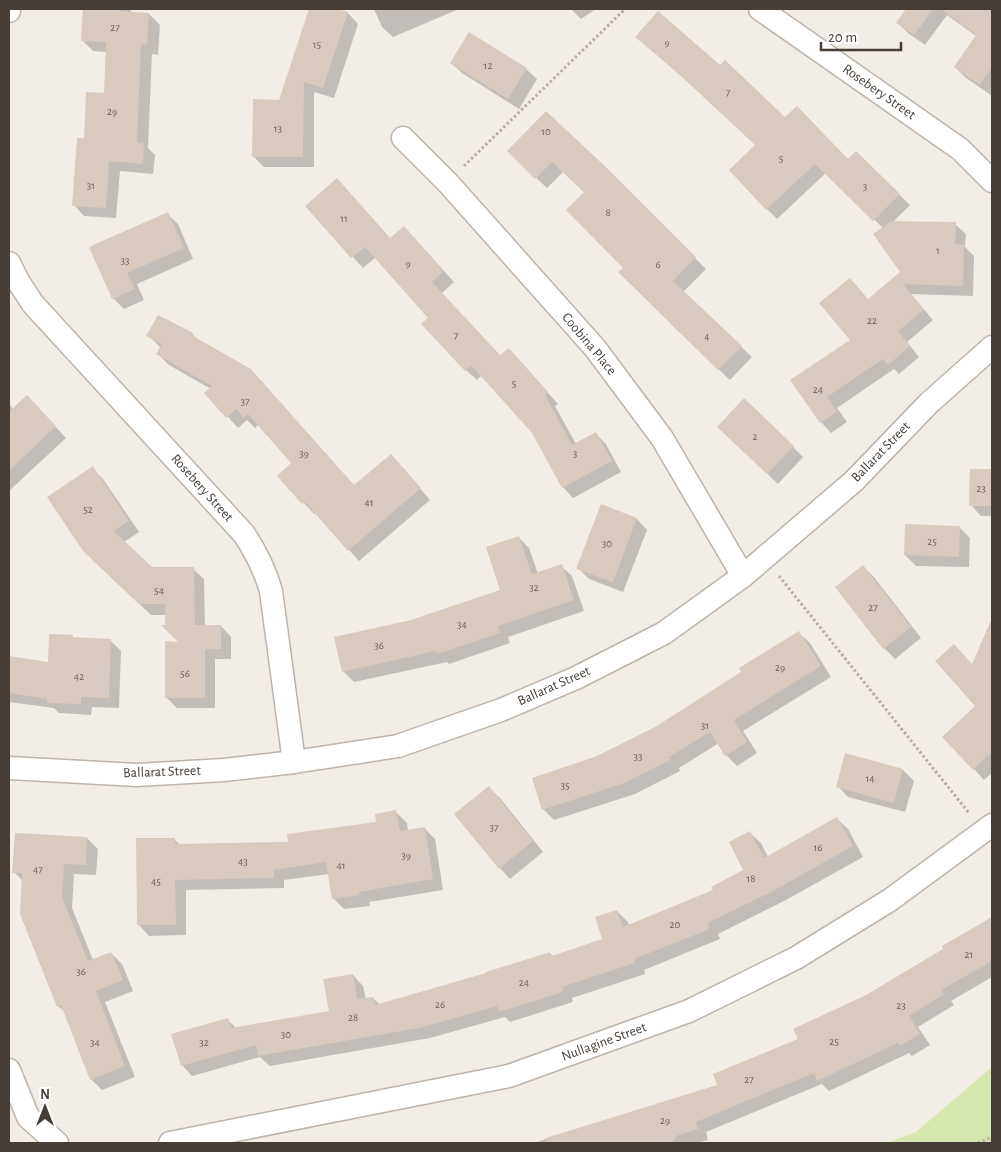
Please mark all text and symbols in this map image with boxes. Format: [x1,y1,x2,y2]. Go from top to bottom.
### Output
scale bar [821,20,901,52]
house number: 27 [110,22,120,33]
text: 20 m [828,30,857,45]
house number: 9 [664,37,670,48]
house number: 15 [313,39,322,50]
house number: 12 [484,60,492,71]
street label: Rosebery Street [840,62,918,123]
house number: 7 [726,87,731,98]
house number: 29 [107,106,117,117]
house number: 13 [274,123,283,134]
house number: 10 [541,126,551,137]
house number: 5 [779,153,784,164]
house number: 31 [87,180,95,191]
house number: 3 [863,181,868,192]
house number: 8 [605,207,611,218]
house number: 11 [340,213,348,224]
house number: 1 [936,245,940,256]
house number: 33 [120,255,130,266]
house number: 9 [405,258,411,269]
house number: 6 [655,259,661,270]
street label: Coobina Place [559,310,619,378]
house number: 22 [867,315,877,326]
house number: 7 [454,330,459,341]
house number: 4 [704,331,710,342]
house number: 5 [512,378,517,389]
house number: 24 [813,384,823,395]
house number: 37 [240,396,250,407]
street label: Ballarat Street [849,419,913,485]
house number: 2 [752,431,758,442]
house number: 39 [299,448,309,459]
house number: 3 [573,448,578,459]
street label: Rosebery Street [168,452,236,525]
house number: 23 [976,483,986,494]
house number: 41 [364,497,374,508]
house number: 52 [83,504,93,515]
house number: 25 [927,536,937,547]
house number: 30 [602,538,612,549]
house number: 32 [529,582,539,593]
house number: 54 [154,585,164,596]
house number: 27 [868,602,878,613]
house number: 34 [457,619,467,630]
house number: 36 [374,640,384,651]
house number: 29 [775,662,785,673]
street label: Ballarat Street [516,664,593,708]
house number: 56 [180,668,190,679]
house number: 42 [74,671,84,682]
house number: 31 [701,720,709,731]
house number: 33 [633,751,643,762]
street label: Ballarat Street [123,764,202,780]
house number: 14 [865,773,875,784]
house number: 35 [560,780,570,791]
house number: 37 [489,822,499,833]
house number: 16 [814,842,822,853]
house number: 39 [401,850,411,861]
house number: 43 [238,856,248,867]
house number: 41 [336,860,346,871]
house number: 47 [33,864,43,875]
house number: 18 [747,873,756,884]
house number: 45 [151,876,161,887]
house number: 20 [670,919,681,930]
house number: 21 [965,949,973,960]
house number: 36 [76,966,86,977]
house number: 24 [519,977,529,988]
house number: 26 [435,999,445,1010]
house number: 23 [896,1000,906,1011]
house number: 28 [348,1012,358,1023]
street label: Nullagine Street [560,1020,649,1064]
house number: 30 [281,1029,291,1040]
house number: 25 [829,1036,839,1047]
house number: 34 [90,1037,100,1048]
house number: 32 [199,1037,209,1048]
house number: 27 [744,1074,754,1085]
north arrow [20,1082,70,1132]
text: N [40,1088,50,1102]
house number: 29 [660,1115,670,1126]

